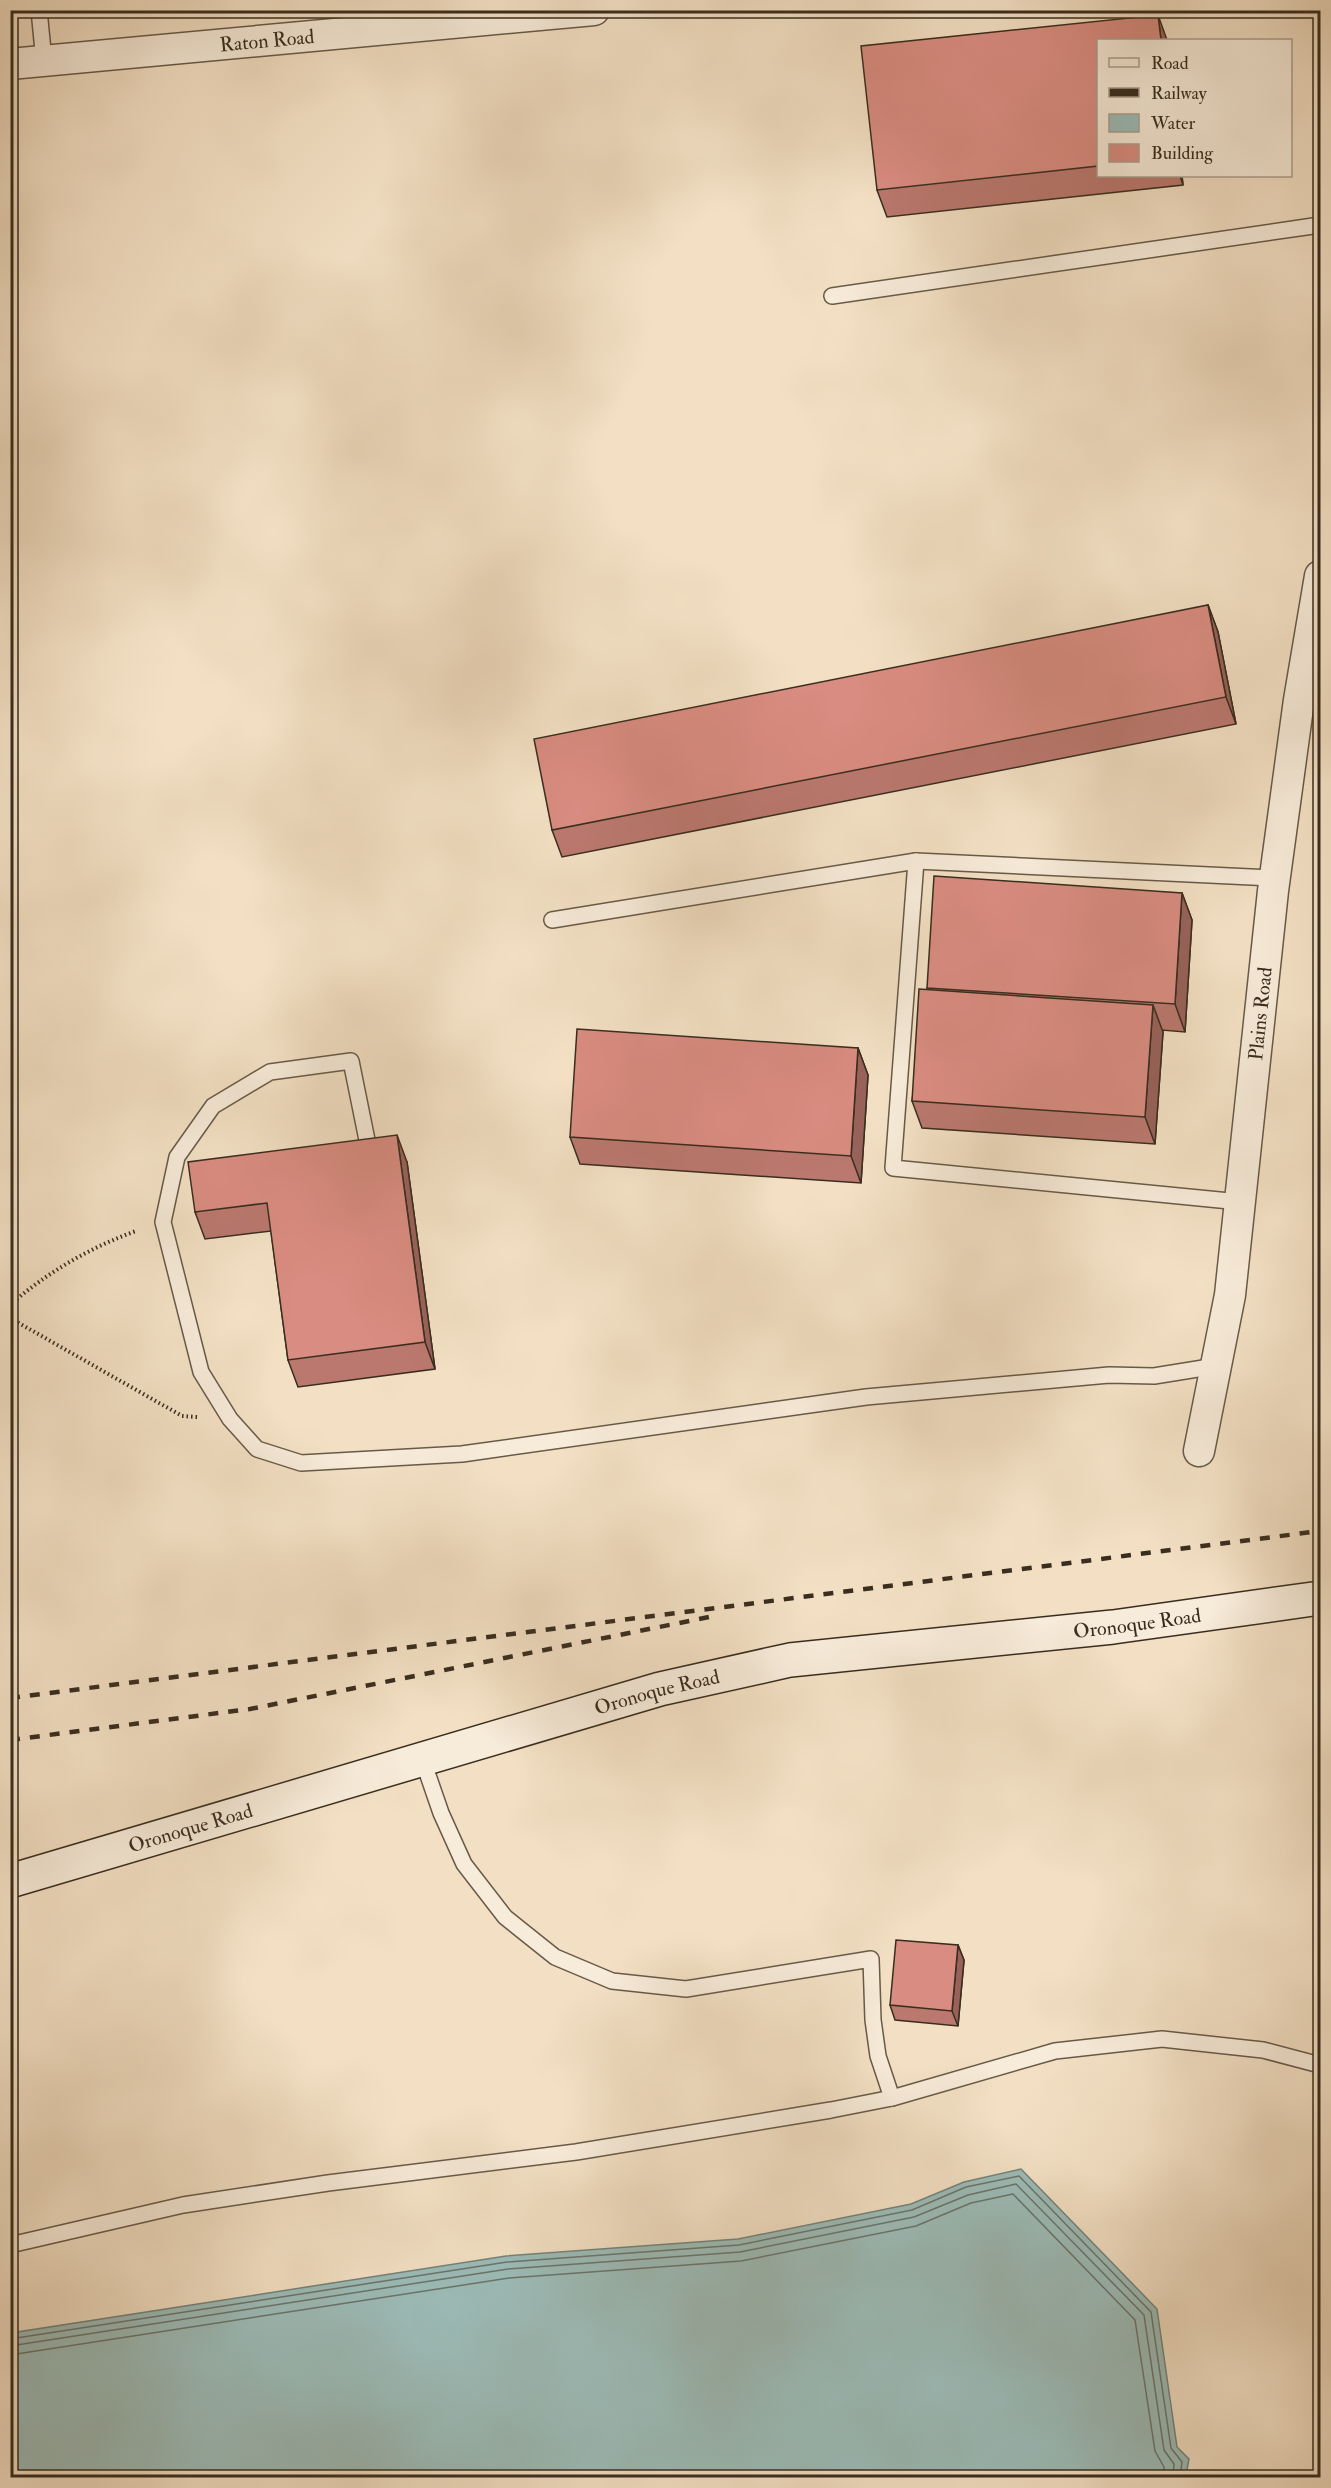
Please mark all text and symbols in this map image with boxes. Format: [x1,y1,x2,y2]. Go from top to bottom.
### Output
street label: Raton Road [218,23,316,57]
legend [1097,39,1292,177]
text: Road [1151,52,1189,75]
text: Railway [1151,82,1208,105]
text: Water [1150,112,1195,135]
text: Building [1151,142,1214,165]
street label: Plains Road [1243,966,1277,1062]
street label: Oronoque Road [1072,1602,1203,1643]
street label: Oronoque Road [591,1664,722,1720]
street label: Oronoque Road [125,1798,256,1858]

